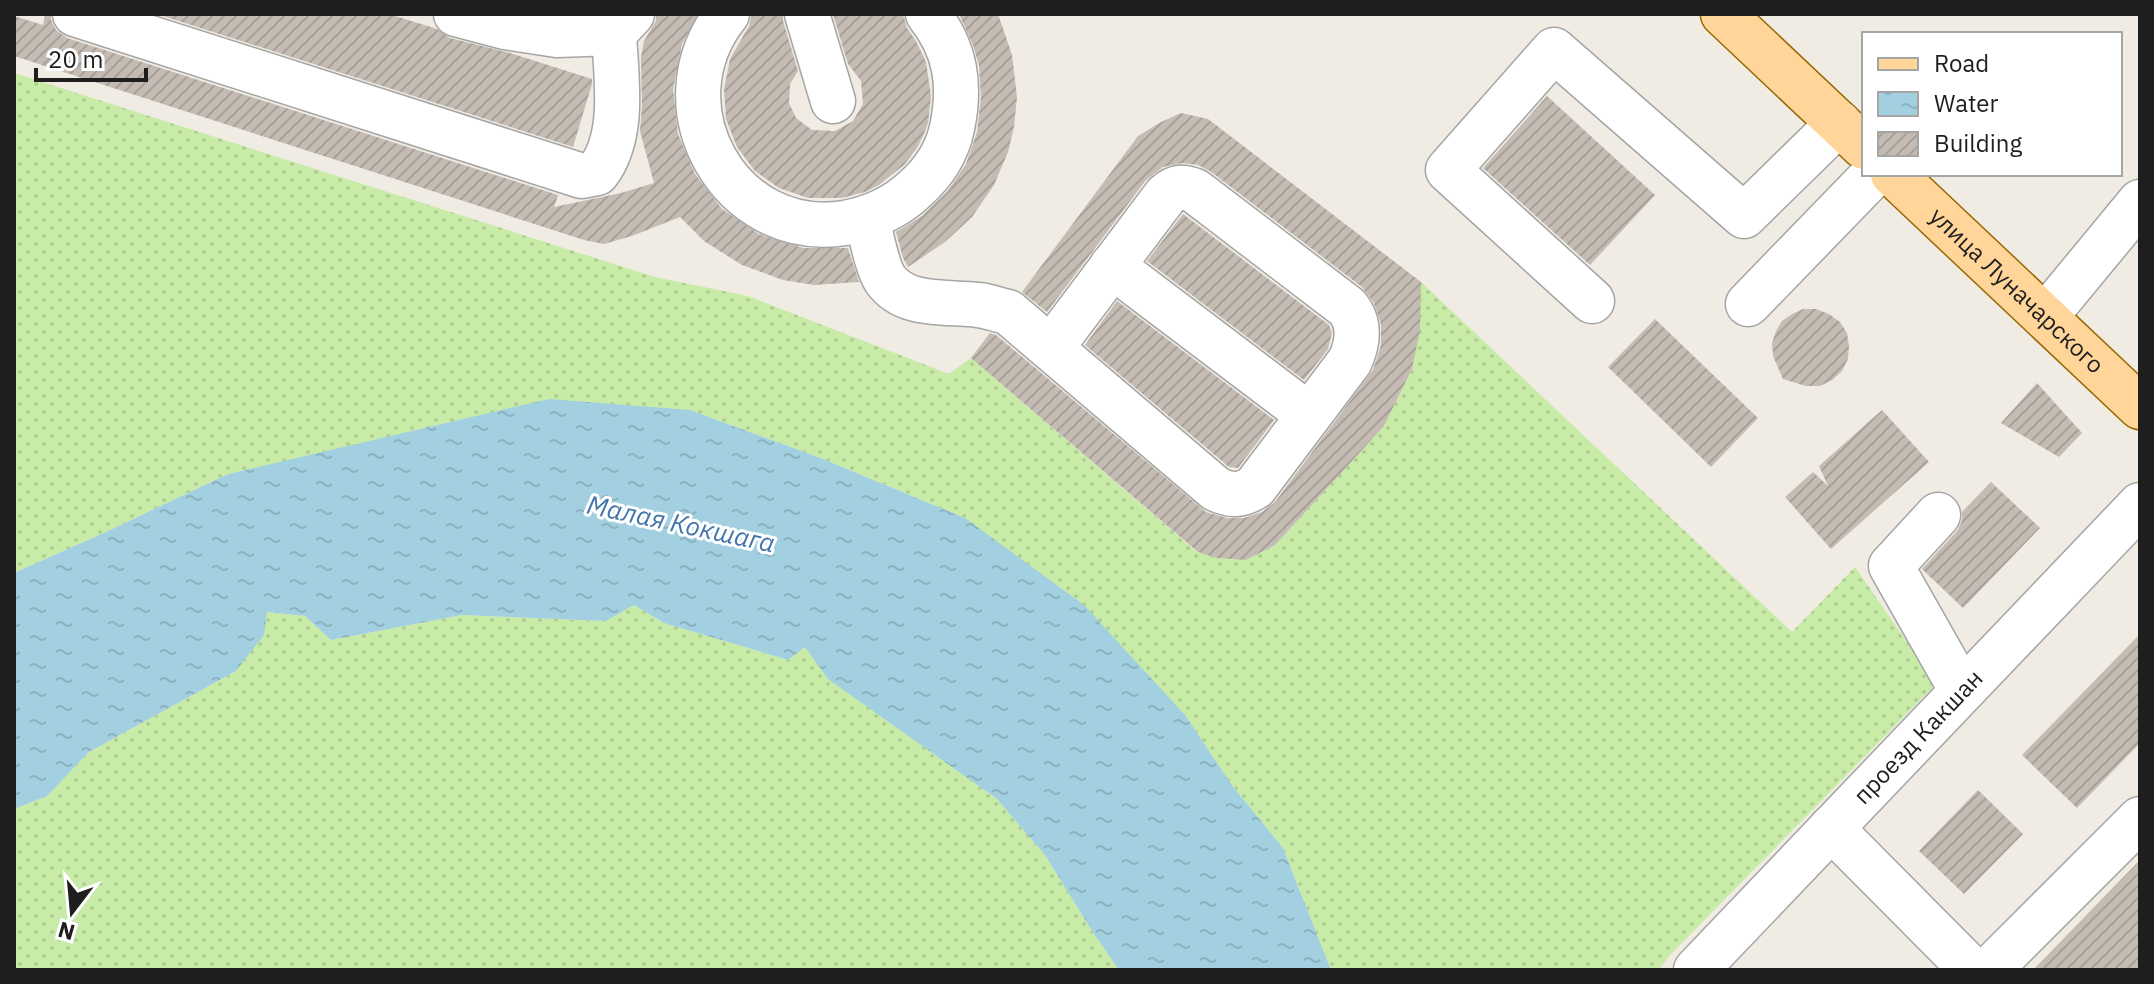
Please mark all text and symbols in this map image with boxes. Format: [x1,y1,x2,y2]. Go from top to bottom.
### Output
scale bar [36,32,146,82]
legend [1862,32,2122,176]
text: 20 m [48,43,103,75]
text: Road [1934,47,1989,79]
text: Water [1934,87,1998,119]
text: Building [1934,127,2022,159]
street label: улица Луначарского [1923,200,2112,380]
water label: Малая Кокшага [584,487,778,560]
street label: проезд Какшан [1846,662,1989,810]
north arrow [32,872,112,952]
text: N [55,916,78,948]

